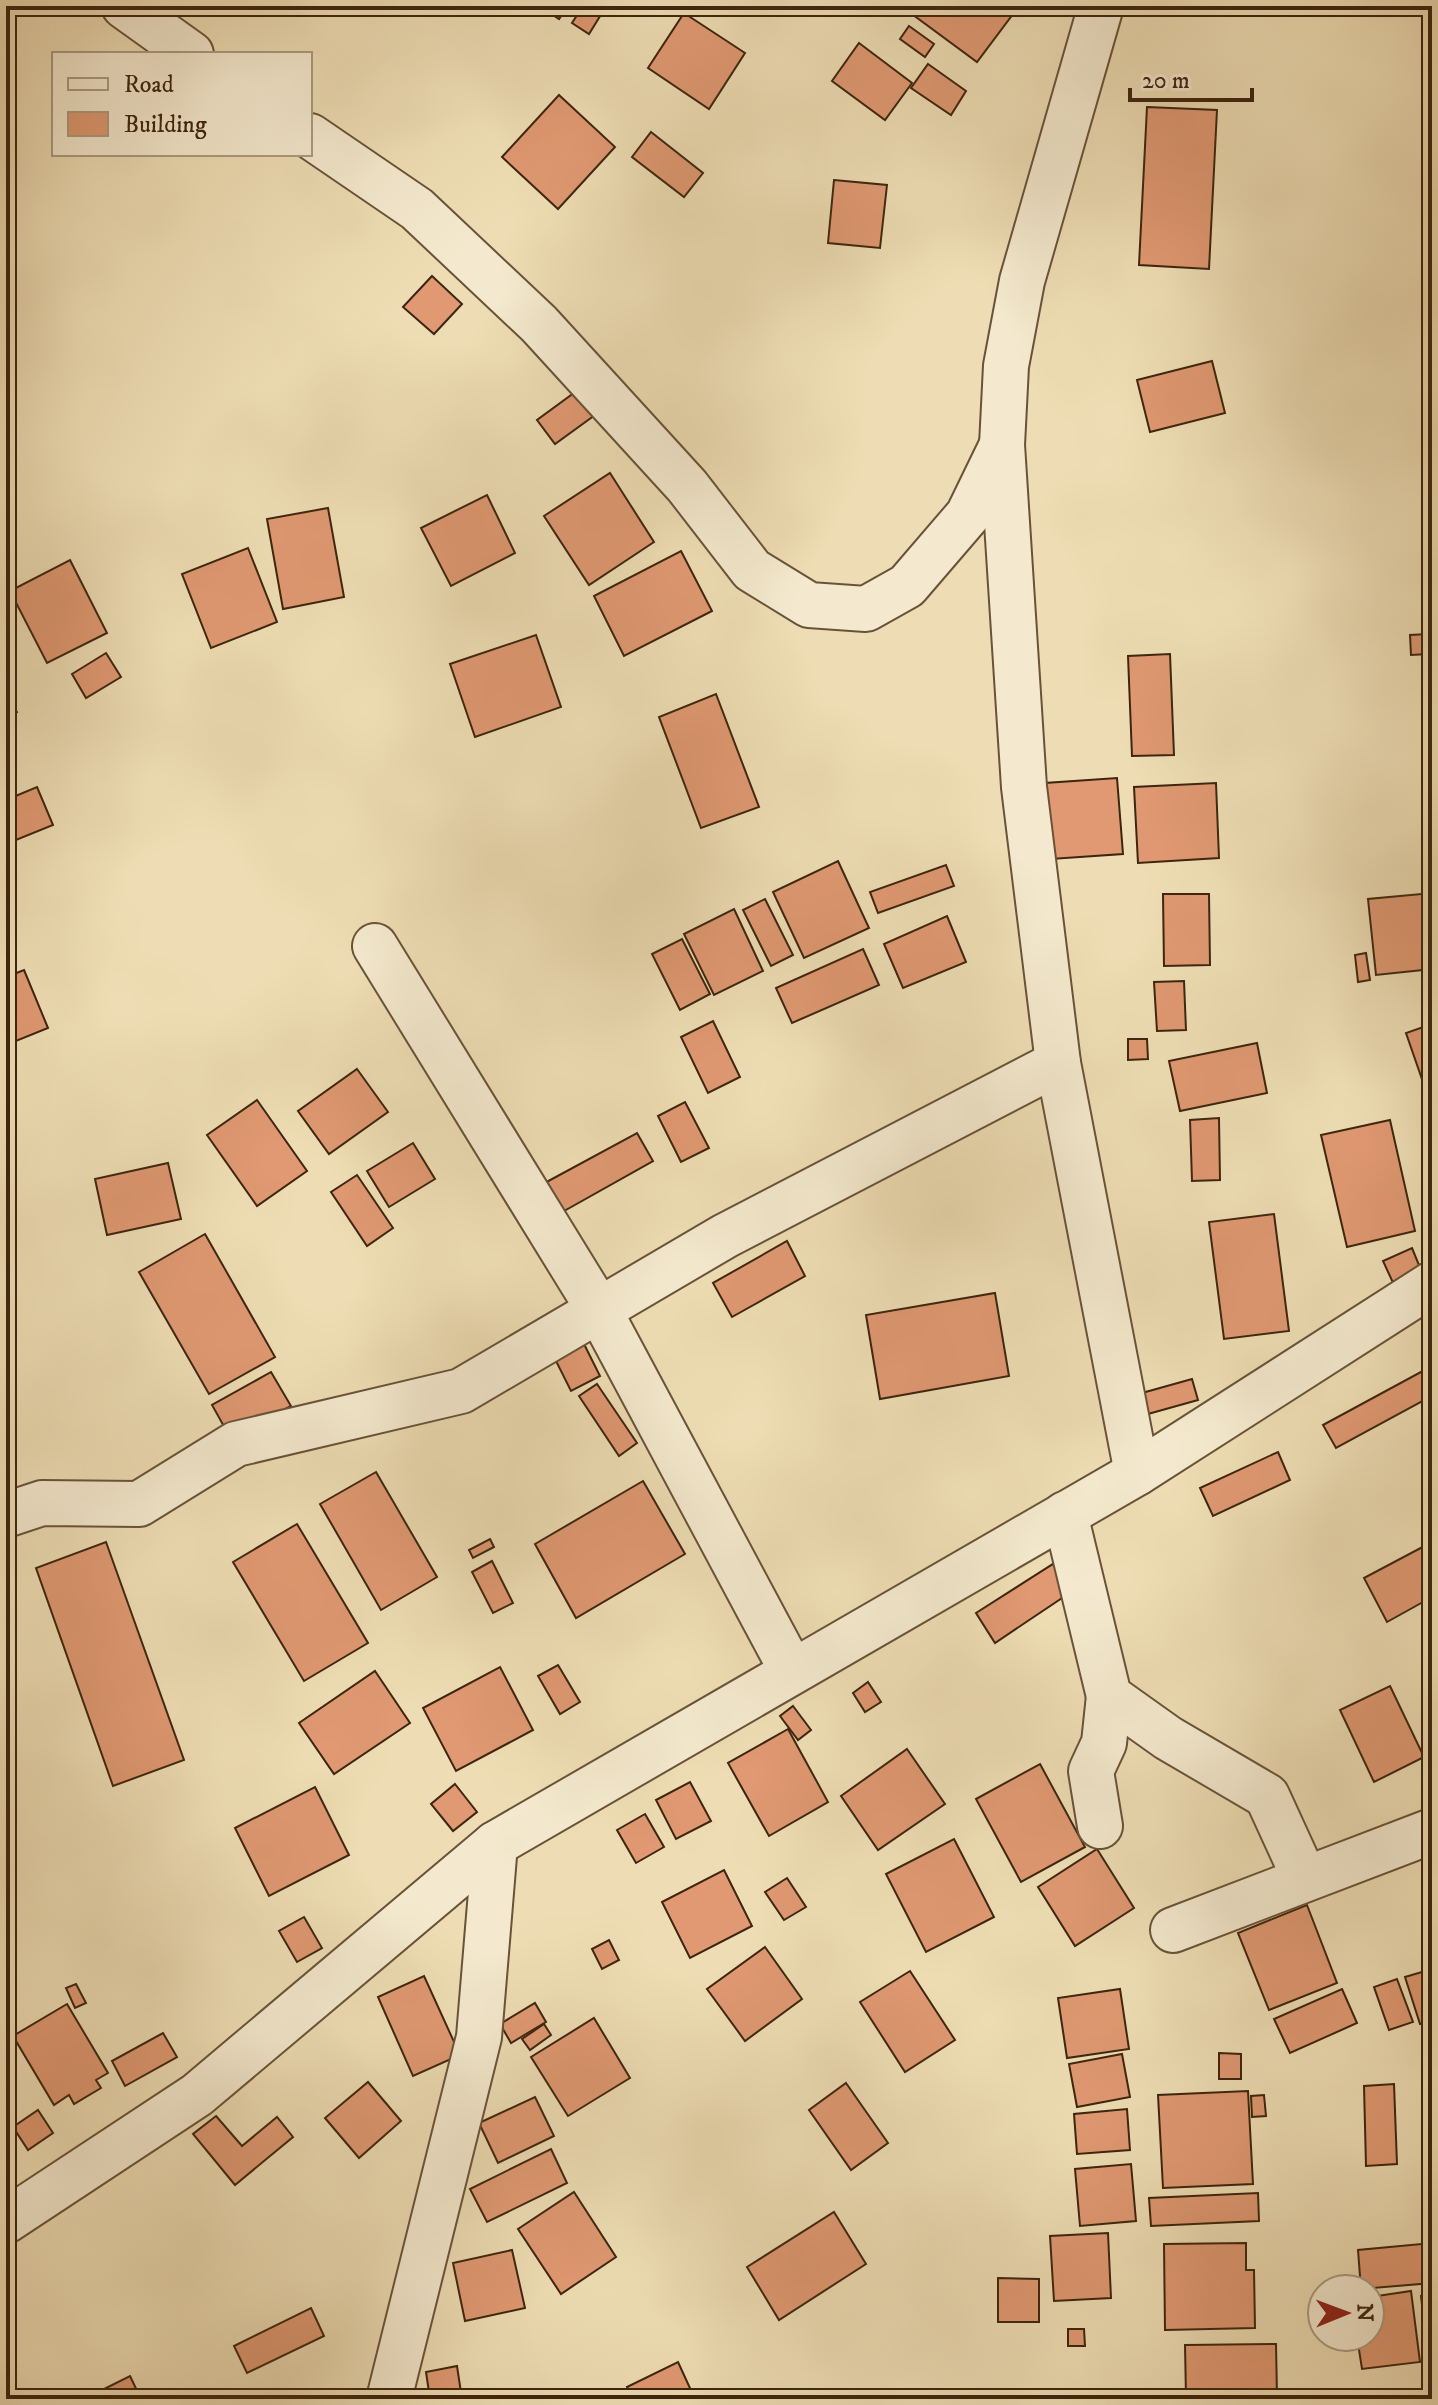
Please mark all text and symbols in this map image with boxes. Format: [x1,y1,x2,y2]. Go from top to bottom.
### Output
legend [52,52,312,156]
scale bar [1130,52,1252,102]
text: 20 m [1142,66,1190,96]
text: Road [124,70,174,100]
text: Building [124,110,207,140]
north arrow [1306,2273,1386,2353]
text: N [1351,2303,1378,2322]

